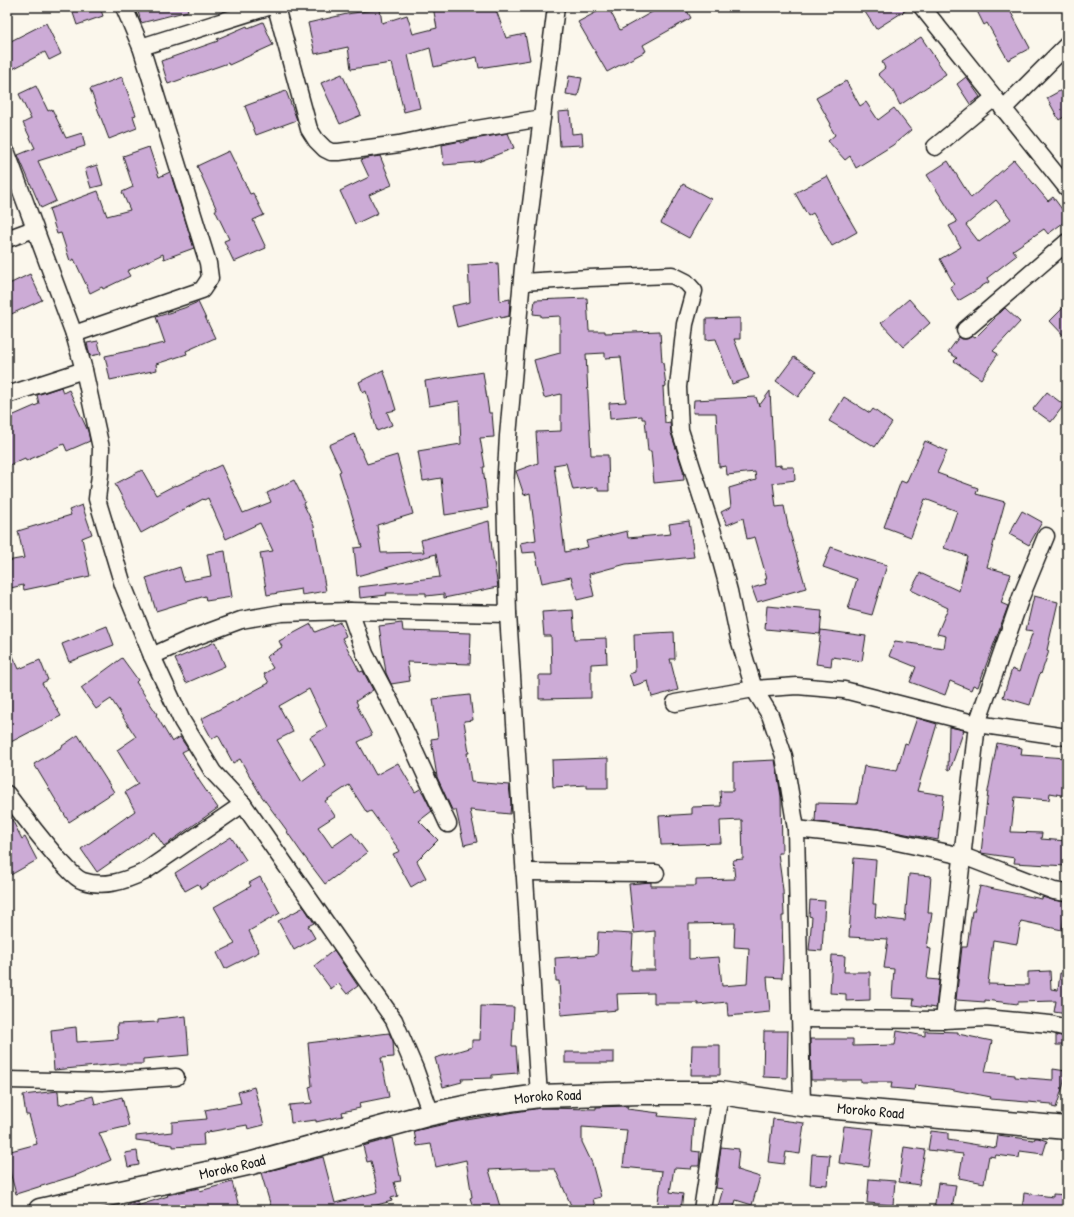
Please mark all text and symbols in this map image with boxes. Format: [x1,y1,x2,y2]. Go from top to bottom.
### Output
street label: Moroko Road [513,1084,582,1109]
street label: Moroko Road [836,1097,905,1124]
street label: Moroko Road [197,1149,268,1184]

